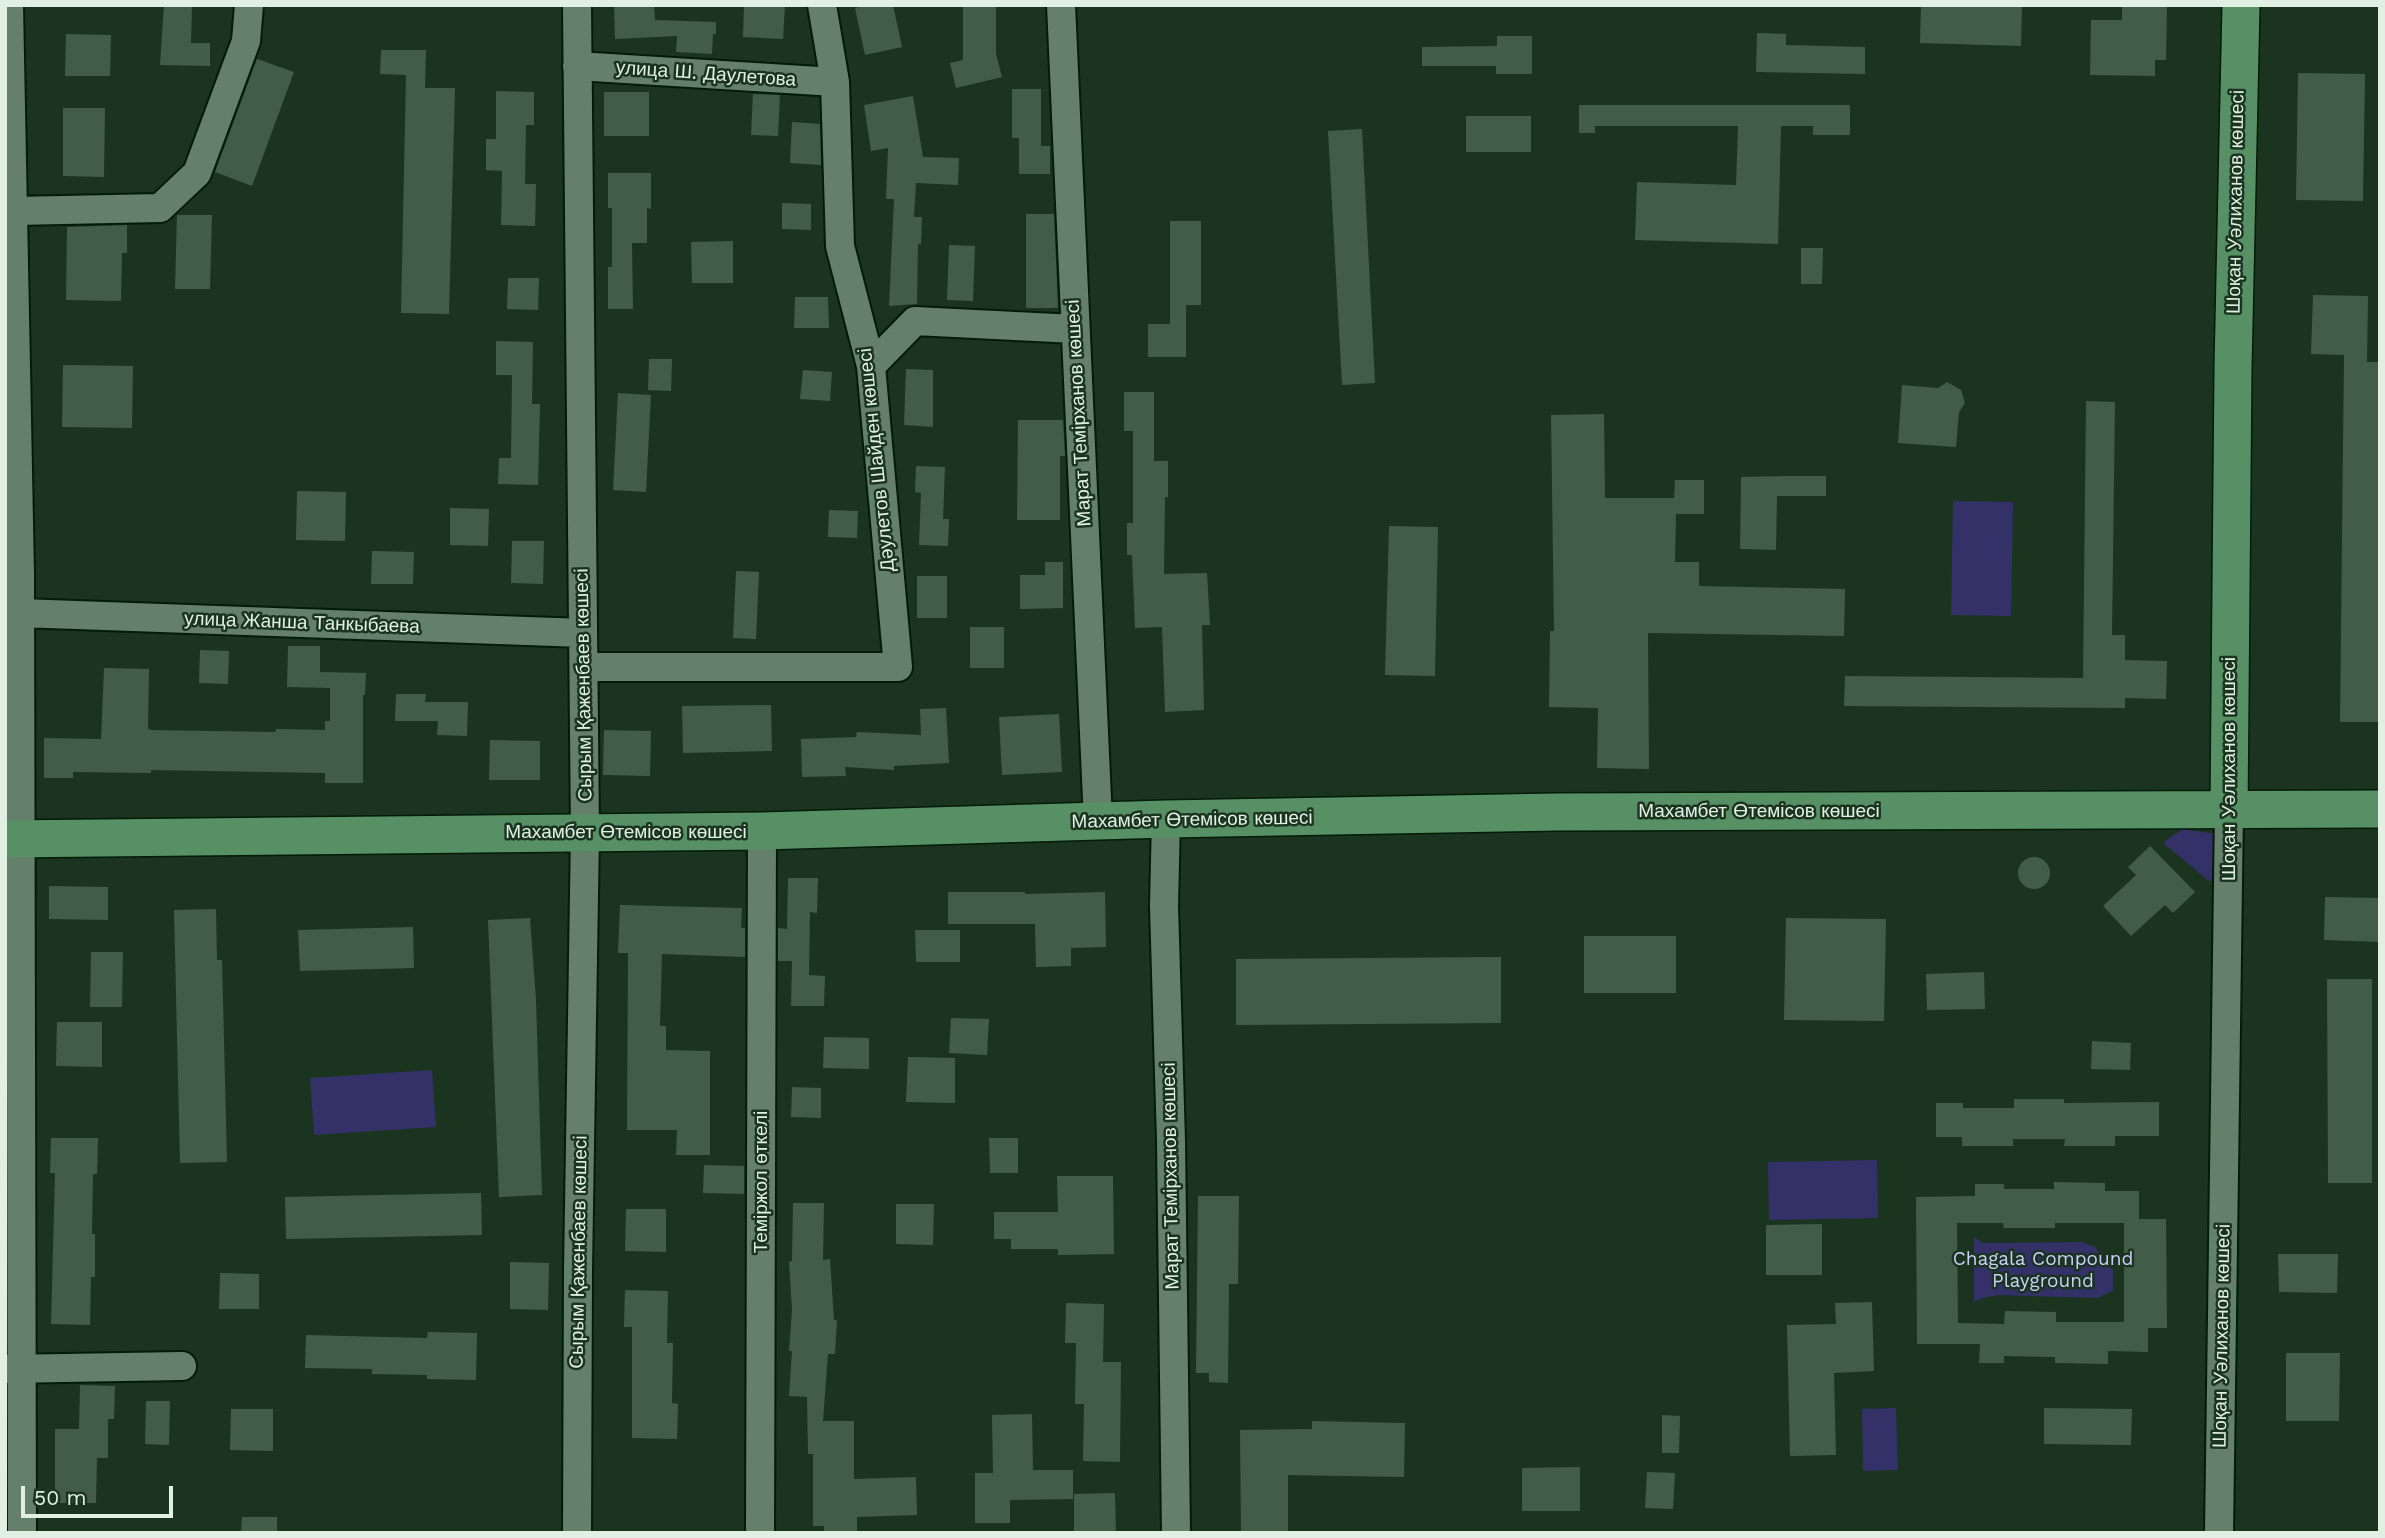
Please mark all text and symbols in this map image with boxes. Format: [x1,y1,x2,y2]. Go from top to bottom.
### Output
street label: улица Ш. Даулетова [615,56,797,92]
street label: Шоқан Уәлиханов көшесі [2223,90,2249,314]
street label: Марат Темірханов көшесі [1062,299,1096,527]
street label: Дәулетов Шайден көшесі [854,347,900,573]
street label: Сырым Қаженбаев көшесі [571,568,597,802]
street label: улица Жанша Танкыбаева [184,607,420,639]
street label: Шоқан Уәлиханов көшесі [2218,657,2240,881]
street label: Махамбет Өтемісов көшесі [1638,800,1880,822]
street label: Махамбет Өтемісов көшесі [1071,806,1313,834]
street label: Махамбет Өтемісов көшесі [505,821,747,843]
street label: Марат Темірханов көшесі [1158,1062,1184,1290]
street label: Теміржол өткелі [750,1111,772,1253]
street label: Сырым Қаженбаев көшесі [566,1135,592,1369]
street label: Шоқан Уәлиханов көшесі [2209,1224,2235,1448]
park label: Chagala Compound Playground [1953,1248,2133,1292]
scale bar [24,1472,177,1516]
text: 50 m [34,1485,86,1510]

